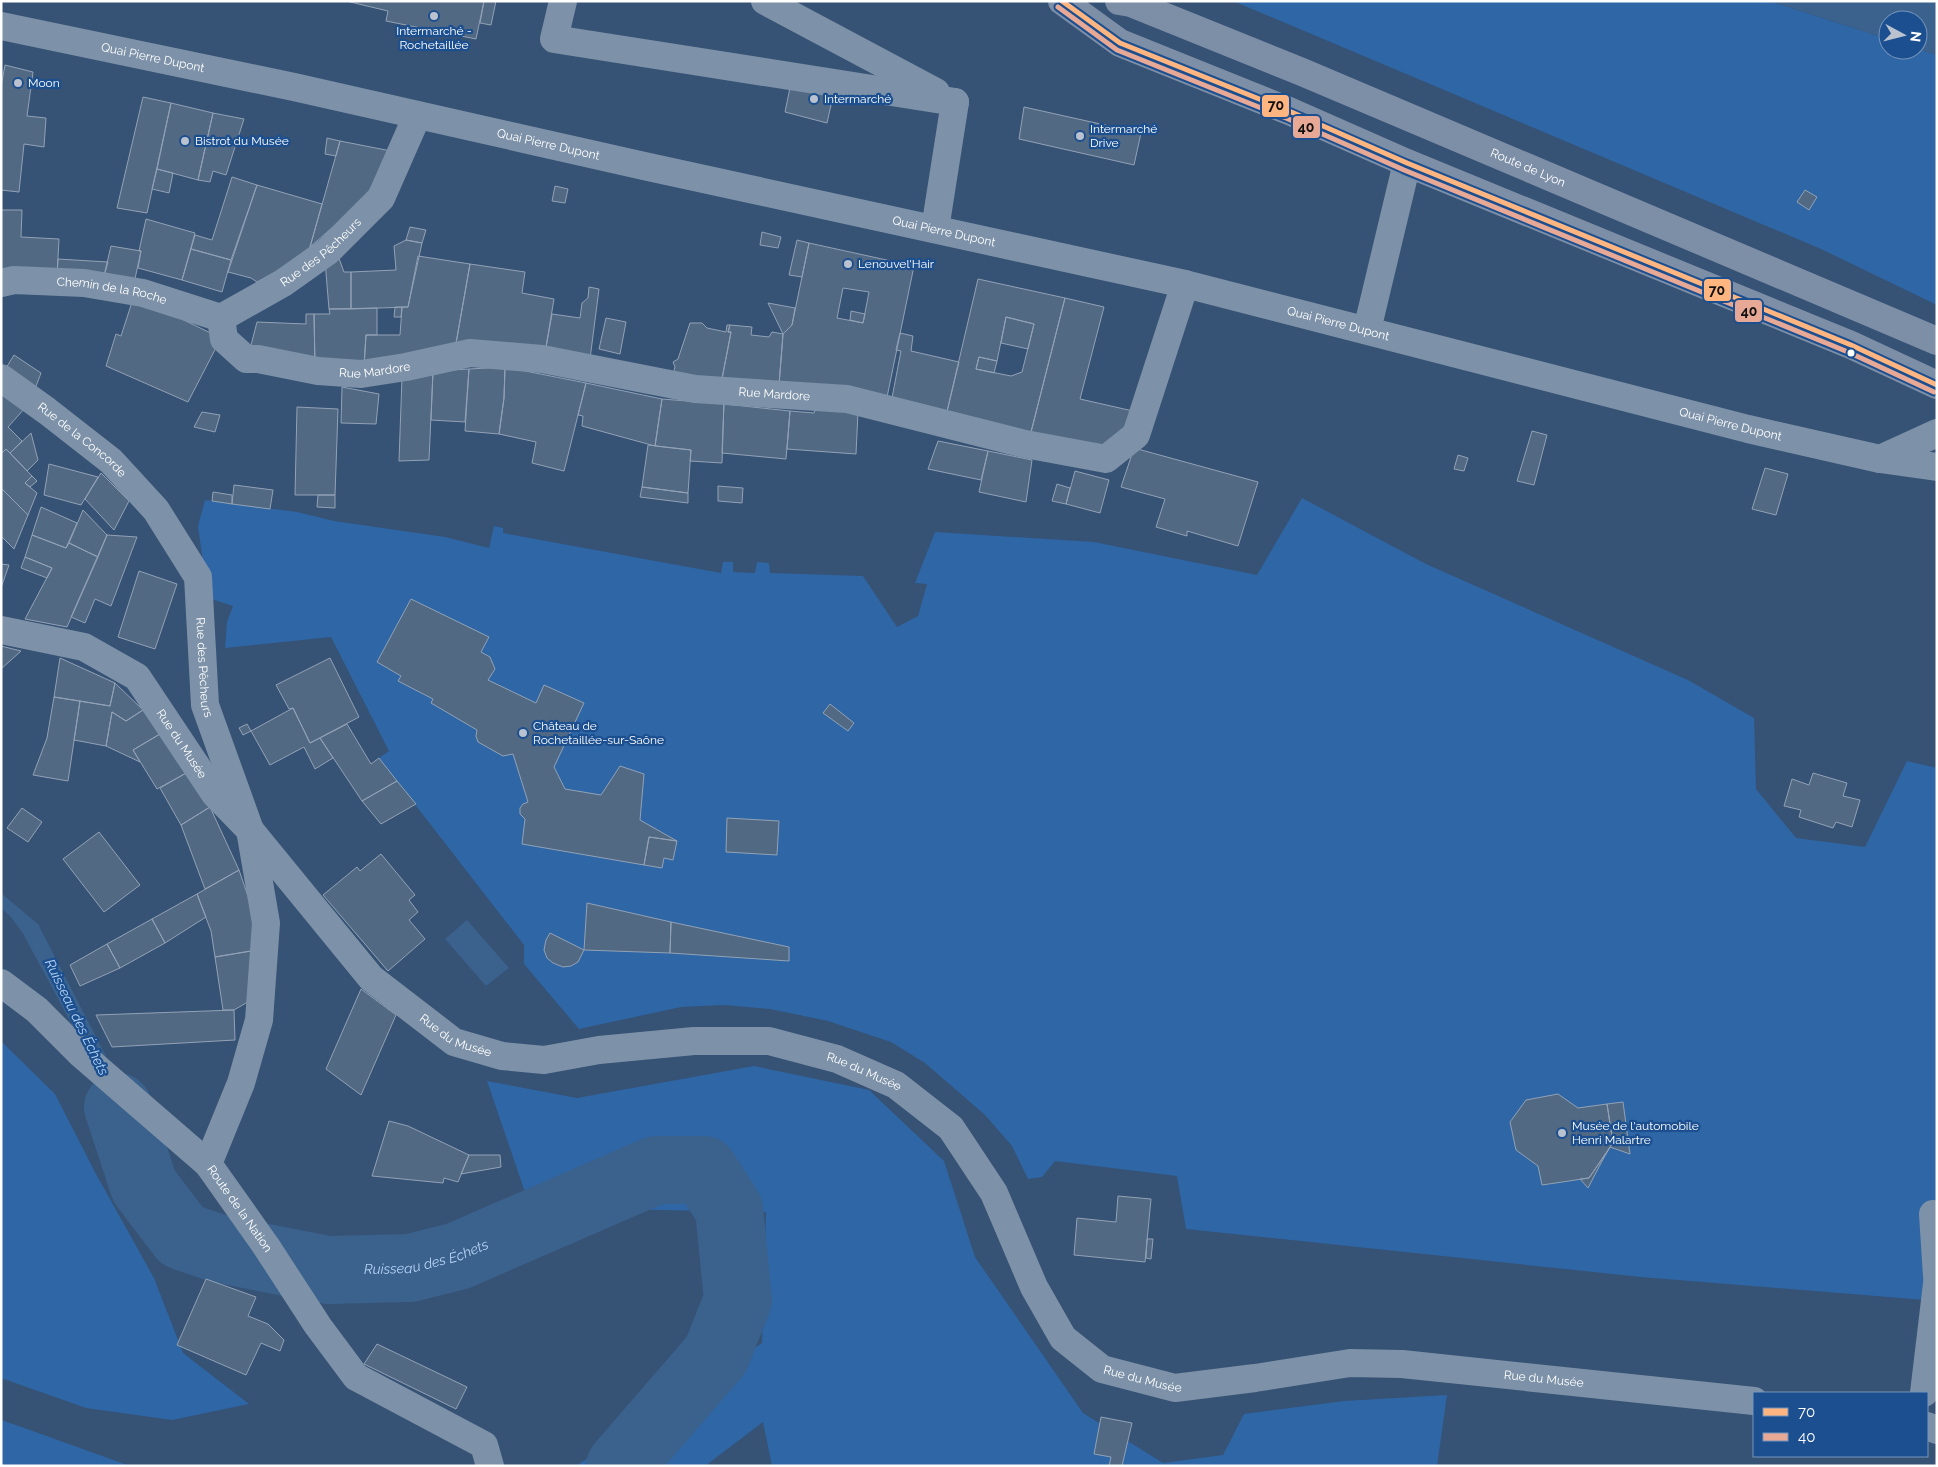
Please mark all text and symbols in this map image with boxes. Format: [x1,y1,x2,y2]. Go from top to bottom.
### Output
marker: Intermarché - Rochetaillée [428,10,440,22]
north arrow [1878,10,1928,60]
place label: Intermarché - Rochetaillée [396,24,472,52]
text: N [1907,30,1924,43]
street label: Quai Pierre Dupont [100,40,206,75]
place label: Moon [28,76,60,90]
marker: Moon [12,77,24,89]
place label: Intermarché [824,92,891,106]
marker: Intermarché [808,93,820,105]
line badge: 70 [1261,94,1290,118]
text: 70 [1268,97,1284,113]
line badge: 40 [1292,115,1321,139]
text: 40 [1298,119,1314,135]
place label: Intermarché Drive [1090,122,1157,150]
street label: Quai Pierre Dupont [496,126,601,163]
marker: Intermarché Drive [1074,130,1086,142]
place label: Bistrot du Musée [195,134,289,148]
marker: Bistrot du Musée [179,135,191,147]
street label: Route de Lyon [1488,146,1568,190]
street label: Quai Pierre Dupont [891,213,997,249]
street label: Rue des Pêcheurs [278,215,364,290]
place label: Lenouvel'Hair [858,257,935,271]
marker: Lenouvel'Hair [842,258,854,270]
street label: Chemin de la Roche [56,275,169,307]
line badge: 70 [1703,278,1732,302]
text: 70 [1709,282,1725,298]
line badge: 40 [1734,299,1763,323]
text: 40 [1741,303,1757,319]
street label: Quai Pierre Dupont [1286,304,1391,343]
unlabelled marker [1846,348,1856,358]
street label: Rue Mardore [338,359,411,381]
street label: Rue Mardore [738,385,811,404]
street label: Rue de la Concorde [35,400,129,480]
street label: Quai Pierre Dupont [1678,405,1783,443]
street label: Rue des Pêcheurs [193,617,216,719]
street label: Rue du Musée [154,707,210,781]
place label: Château de Rochetaillée-sur-Saône [533,719,664,747]
marker: Château de Rochetaillée-sur-Saône [517,727,529,739]
water label: Ruisseau des Échets [42,956,113,1078]
street label: Rue du Musée [417,1011,493,1060]
street label: Rue du Musée [825,1050,905,1094]
place label: Musée de l'automobile Henri Malartre [1572,1119,1699,1147]
marker: Musée de l'automobile Henri Malartre [1556,1127,1568,1139]
street label: Route de la Nation [204,1163,275,1255]
water label: Ruisseau des Échets [364,1236,491,1277]
street label: Rue du Musée [1102,1363,1182,1395]
street label: Rue du Musée [1503,1368,1584,1390]
legend [1753,1392,1928,1457]
text: 70 [1798,1403,1815,1421]
text: 40 [1798,1428,1815,1446]

